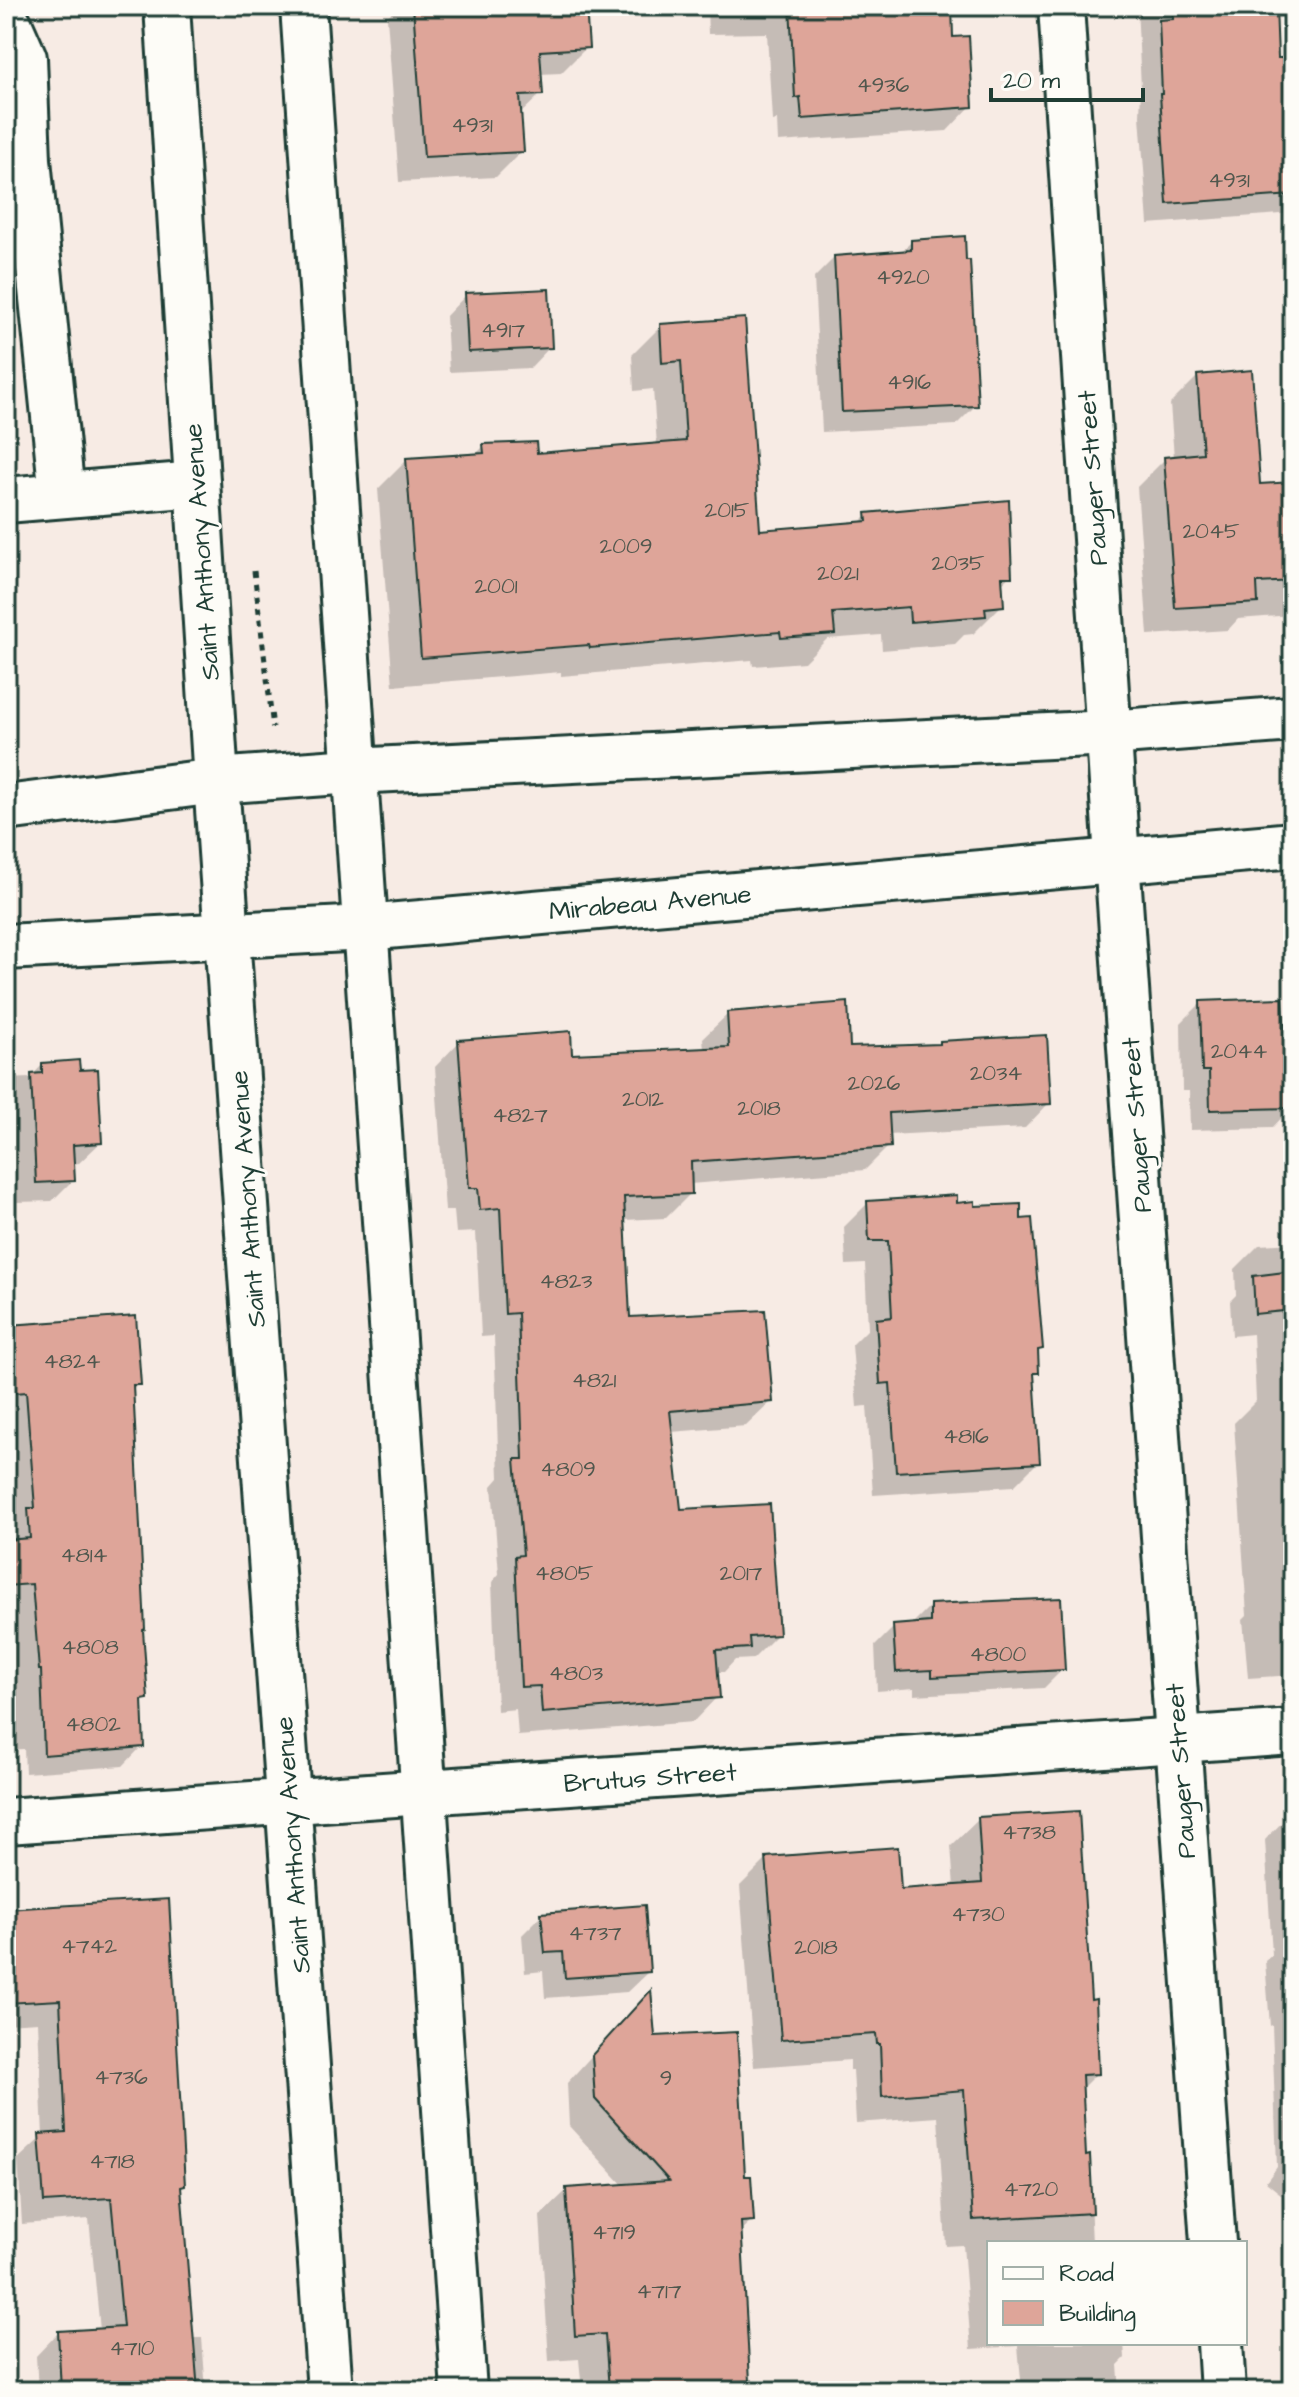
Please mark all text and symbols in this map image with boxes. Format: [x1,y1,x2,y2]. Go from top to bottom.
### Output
scale bar [991,52,1143,102]
text: 20 m [1003,64,1060,98]
house number: 4936 [857,70,909,101]
house number: 4931 [451,110,493,141]
house number: 4931 [1208,165,1250,196]
house number: 4920 [876,262,930,293]
house number: 4917 [481,315,525,346]
house number: 4916 [887,367,931,398]
street label: Pauger Street [1069,389,1119,567]
street label: Saint Anthony Avenue [175,422,231,682]
house number: 2015 [705,495,750,526]
house number: 2045 [1182,516,1240,547]
house number: 2009 [600,531,652,562]
house number: 2035 [931,548,985,579]
house number: 2021 [817,558,859,589]
house number: 2001 [474,571,518,602]
street label: Mirabeau Avenue [547,876,753,930]
street label: Pauger Street [1113,1036,1163,1214]
house number: 2044 [1211,1036,1267,1067]
house number: 2034 [970,1058,1022,1089]
house number: 2026 [848,1068,901,1099]
street label: Saint Anthony Avenue [221,1069,277,1329]
house number: 2012 [622,1084,664,1115]
house number: 2018 [737,1093,781,1124]
house number: 4827 [492,1100,548,1131]
house number: 4823 [539,1266,593,1297]
house number: 4824 [44,1346,100,1377]
house number: 4821 [572,1365,617,1396]
house number: 4816 [943,1421,989,1452]
house number: 4809 [540,1454,596,1485]
house number: 4814 [60,1540,108,1571]
house number: 4805 [535,1558,594,1589]
house number: 2017 [720,1558,763,1589]
house number: 4808 [61,1632,119,1663]
house number: 4800 [970,1639,1027,1670]
house number: 4803 [549,1658,603,1689]
street label: Pauger Street [1157,1682,1207,1860]
house number: 4802 [65,1709,121,1740]
street label: Saint Anthony Avenue [266,1715,322,1975]
street label: Brutus Street [562,1754,738,1802]
house number: 4738 [1002,1817,1056,1848]
house number: 4730 [951,1899,1005,1930]
house number: 4737 [568,1918,622,1949]
house number: 4742 [61,1931,117,1962]
house number: 2018 [794,1932,838,1963]
house number: 4736 [94,2062,148,2093]
house number: 9 [660,2063,672,2094]
house number: 4718 [89,2146,135,2177]
house number: 4720 [1004,2174,1059,2205]
house number: 4719 [592,2217,636,2248]
legend [987,2241,1247,2345]
text: Road [1059,2257,1114,2291]
house number: 4717 [637,2276,682,2307]
text: Building [1059,2297,1136,2332]
house number: 4710 [109,2333,155,2364]

